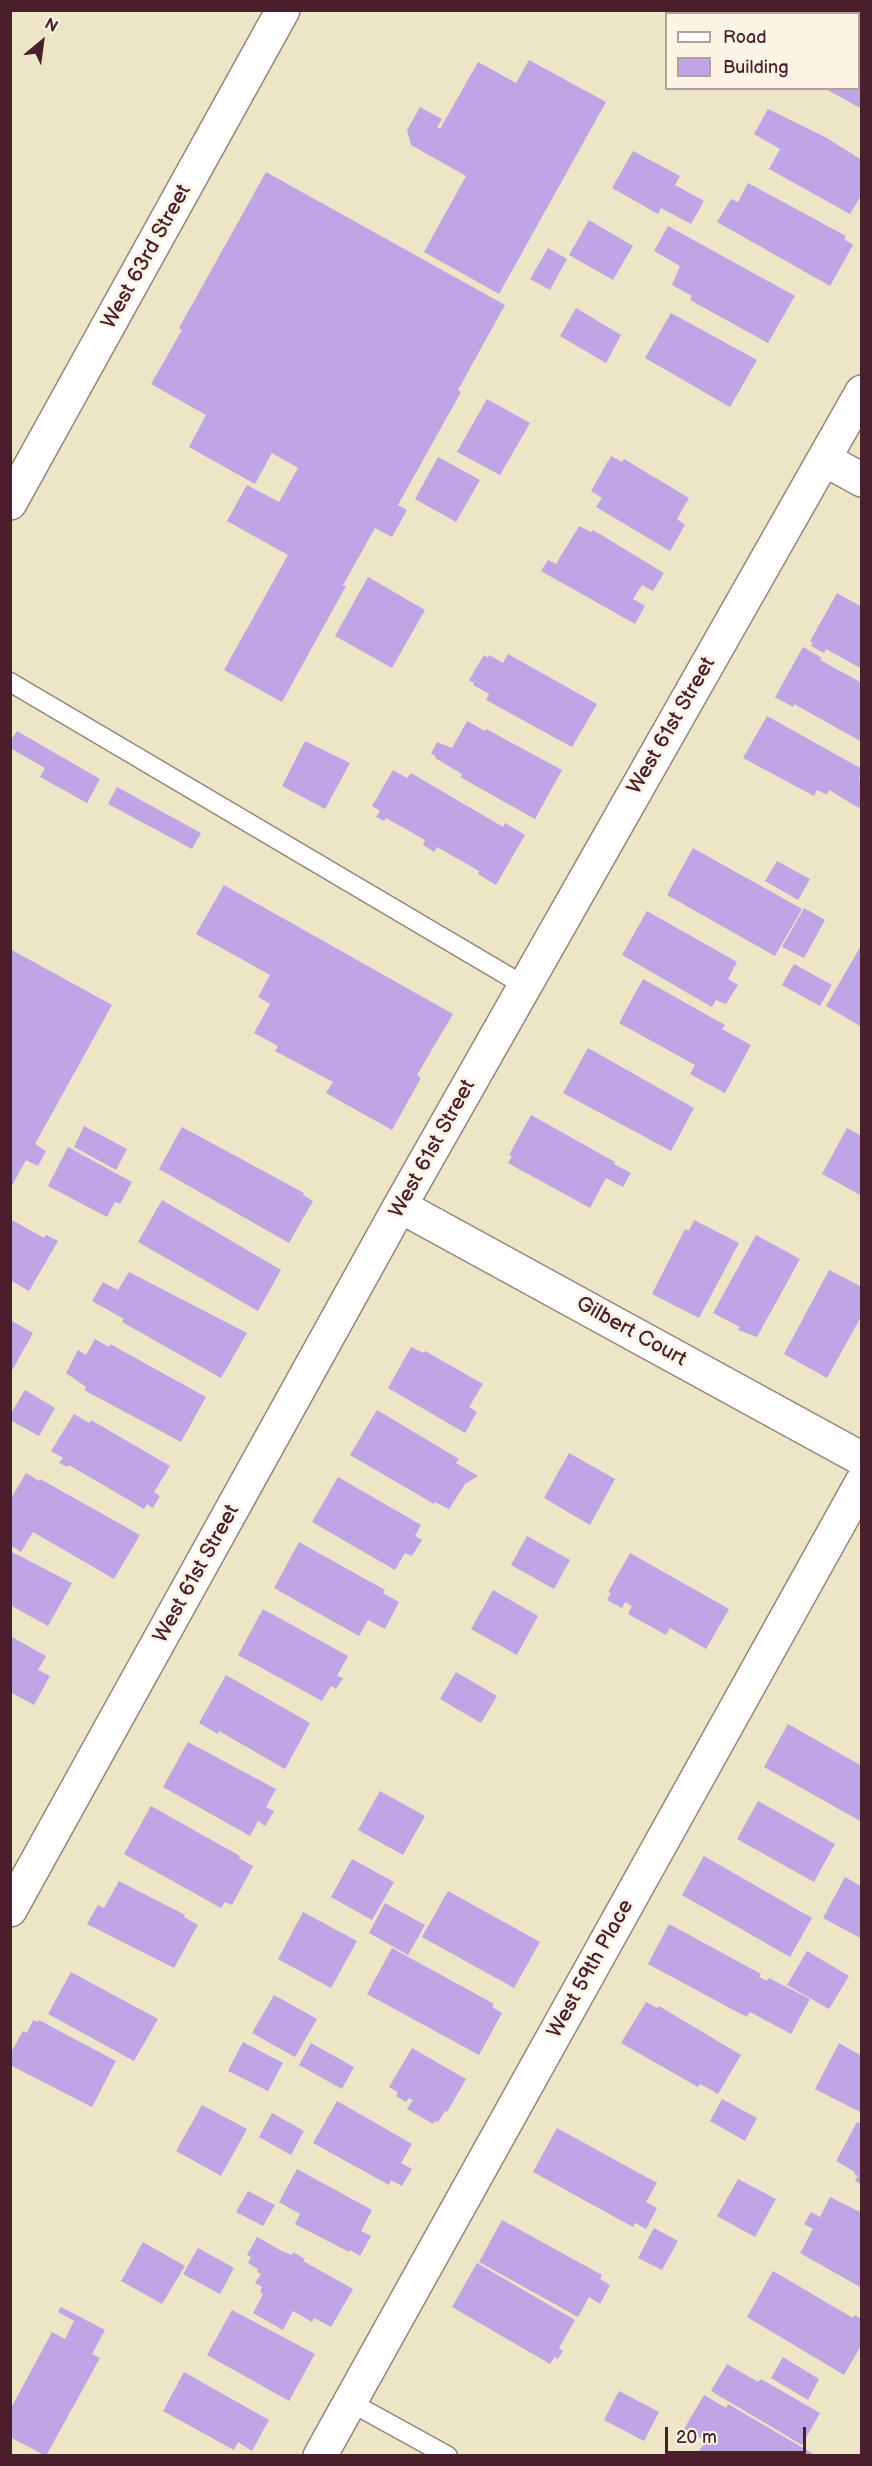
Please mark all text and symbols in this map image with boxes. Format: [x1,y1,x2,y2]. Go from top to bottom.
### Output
north arrow [12,12,72,72]
legend [665,12,860,90]
text: N [41,15,61,37]
text: Road [723,27,767,48]
text: Building [723,57,789,78]
street label: West 63rd Street [97,180,197,334]
street label: West 61st Street [623,653,721,799]
street label: West 61st Street [385,1076,481,1222]
street label: Gilbert Court [571,1291,691,1373]
street label: West 61st Street [149,1501,245,1647]
street label: West 59th Place [543,1896,639,2042]
scale bar [668,2415,809,2453]
text: 20 m [676,2427,717,2448]

